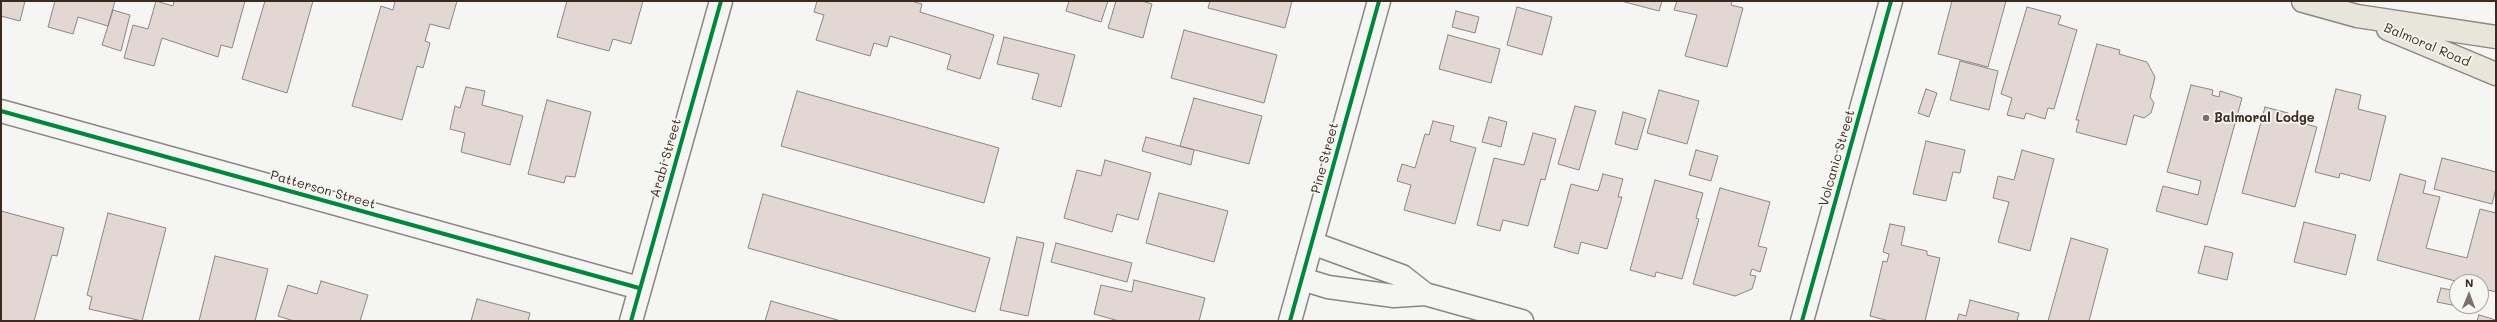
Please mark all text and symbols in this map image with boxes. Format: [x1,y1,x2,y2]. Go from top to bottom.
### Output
street label: Balmoral Road [2382,20,2472,70]
street label: Volcanic Street [1816,108,1858,208]
place label: Balmoral Lodge [2214,110,2315,126]
marker: Balmoral Lodge [2201,113,2211,123]
street label: Arabi Street [647,117,685,199]
street label: Pine Street [1308,121,1342,195]
street label: Patterson Street [269,168,377,212]
north arrow [2449,274,2489,314]
text: N [2465,275,2474,290]

